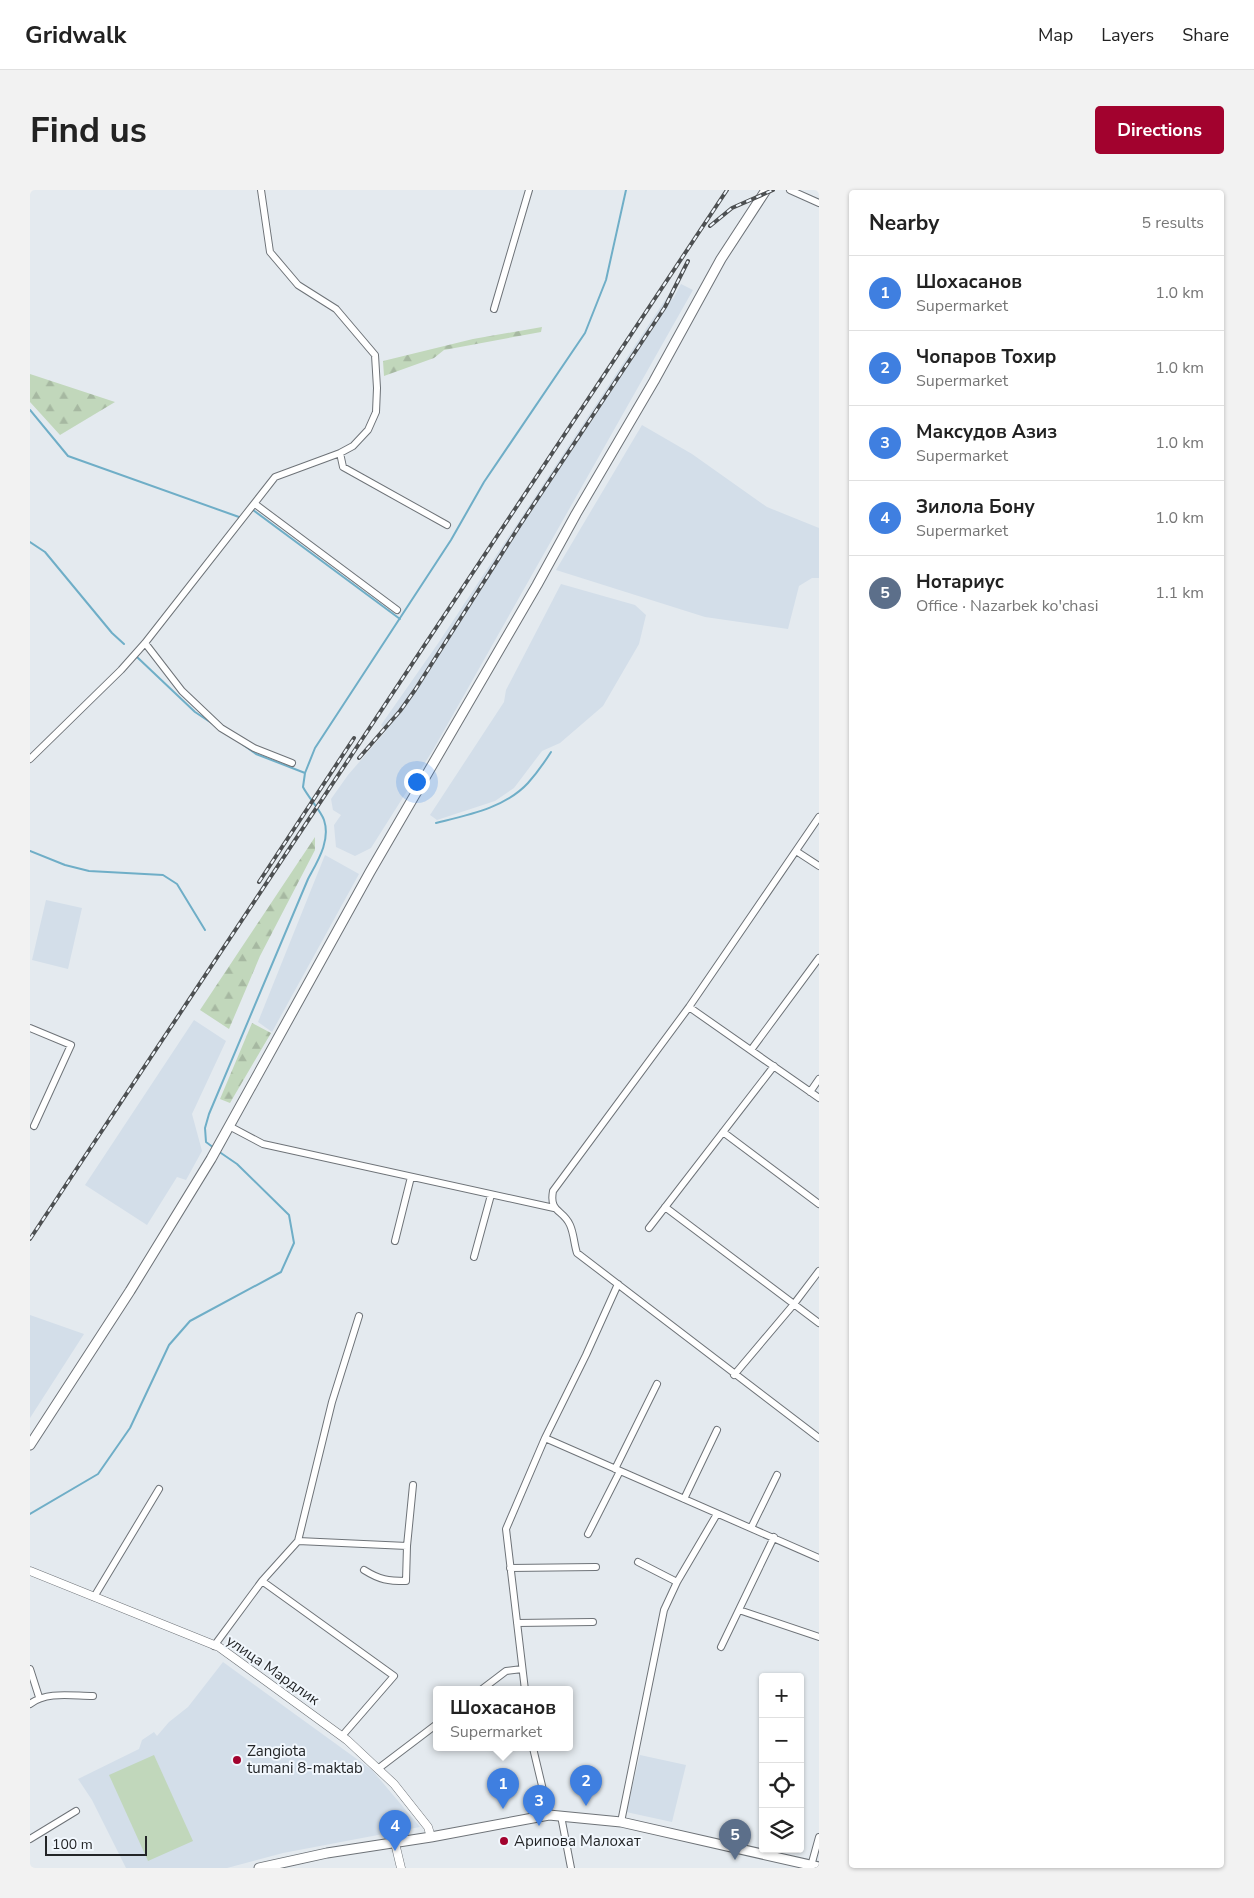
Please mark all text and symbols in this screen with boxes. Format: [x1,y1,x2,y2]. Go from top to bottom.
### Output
text: Gridwalk [25,19,126,51]
text: Map [1038,23,1073,47]
text: Layers [1101,23,1154,47]
text: Share [1182,23,1229,47]
button: Directions [1095,106,1224,154]
text: Find us [30,107,147,154]
text: Nearby [869,209,939,237]
text: 5 results [1142,212,1204,234]
text: Шохасанов [916,269,1022,295]
text: 1 [880,282,890,304]
text: 1.0 km [1155,282,1204,304]
text: Supermarket [916,295,1008,317]
text: Чопаров Тохир [916,344,1057,370]
text: 2 [880,357,890,379]
text: 1.0 km [1155,357,1204,379]
text: Supermarket [916,370,1008,392]
text: Максудов Азиз [916,419,1057,445]
text: 3 [880,432,890,454]
text: 1.0 km [1155,432,1204,454]
text: Supermarket [916,445,1008,467]
text: Зилола Бону [916,494,1035,520]
text: 4 [880,507,890,529]
text: 1.0 km [1155,507,1204,529]
text: Supermarket [916,520,1008,542]
text: Нотариус [916,569,1004,595]
text: 5 [880,582,890,604]
text: 1.1 km [1155,582,1204,604]
text: Office · Nazarbek ko'chasi [916,595,1098,617]
your location [404,769,430,795]
street label: улица Мардлик [222,1630,324,1710]
map controls [759,1673,804,1853]
button: + [759,1673,804,1718]
popup [433,1686,573,1751]
text: Шохасанов [450,1695,556,1721]
button: − [759,1718,804,1763]
text: Supermarket [450,1721,542,1743]
place label: Zangiota tumani 8-maktab [247,1741,363,1778]
marker: Zangiota tumani 8-maktab [231,1754,243,1766]
button: locate [759,1763,804,1808]
pin: 2 [570,1765,602,1806]
pin: 1 [487,1768,519,1809]
pin: 3 [523,1785,555,1826]
button: layers [759,1808,804,1853]
pin: 4 [379,1810,411,1851]
pin: 5 [719,1819,751,1860]
place label: Арипова Малохат [514,1831,641,1851]
scale bar [45,1833,148,1856]
text: 100 m [52,1835,93,1854]
marker: Арипова Малохат [498,1835,510,1847]

